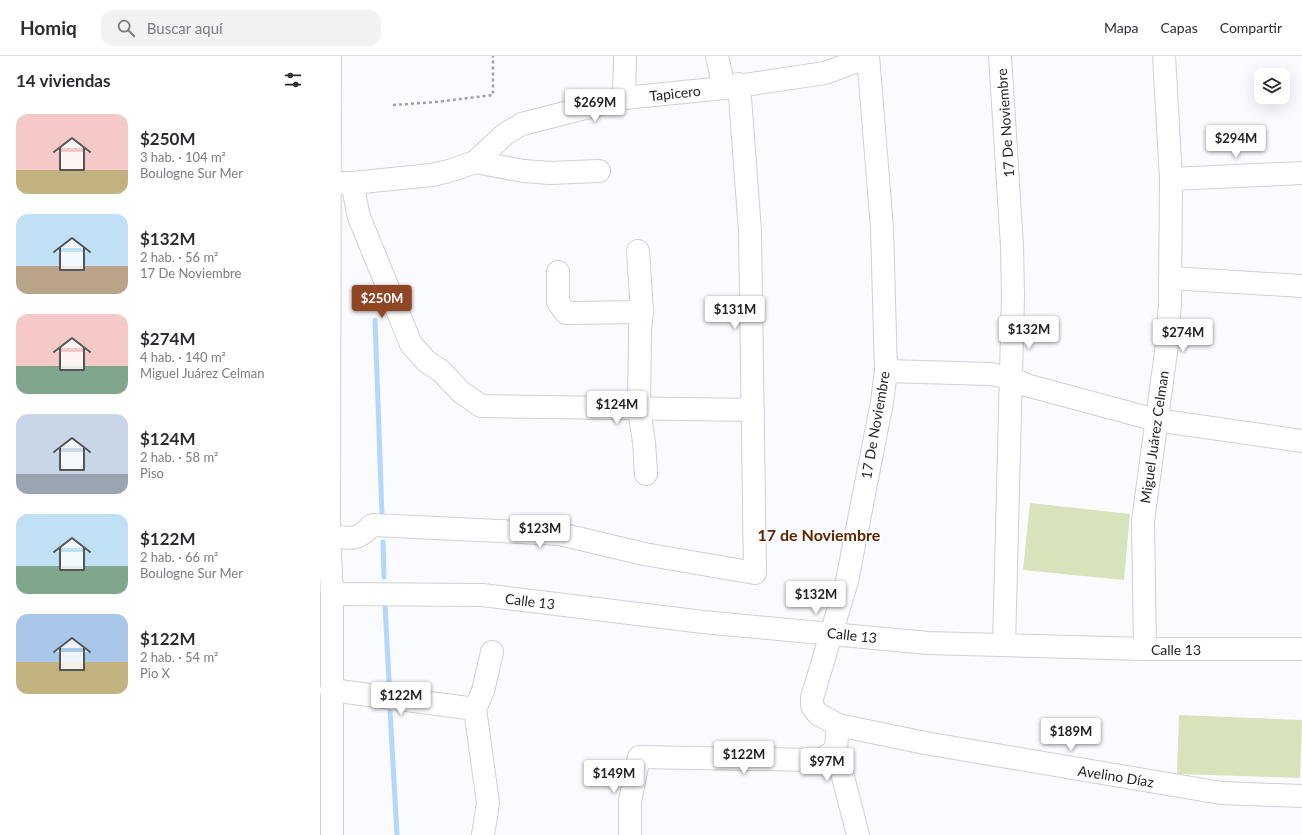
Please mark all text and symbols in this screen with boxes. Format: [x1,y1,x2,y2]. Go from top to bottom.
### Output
search box [101,10,381,46]
text: Homiq [20,16,77,39]
icon: search [115,17,137,39]
text: Buscar aquí [147,19,223,37]
text: Mapa [1104,19,1139,36]
text: Capas [1161,19,1198,36]
text: Compartir [1220,19,1282,36]
street label: 17 De Noviembre [993,68,1017,178]
map controls [1254,68,1290,104]
button: layers [1254,68,1290,104]
icon: filters [282,69,304,91]
text: 14 viviendas [16,70,110,91]
street label: Tapicero [648,82,702,104]
pin: $269M [567,89,623,123]
text: $269M [574,94,616,110]
pin: $294M [1208,125,1264,159]
text: $250M [140,128,196,149]
icon: home [48,130,96,178]
text: $294M [1215,130,1257,146]
text: 3 hab. · 104 m² [140,149,226,165]
text: Boulogne Sur Mer [140,165,243,181]
text: $132M [140,228,196,249]
icon: home [48,230,96,278]
text: 2 hab. · 56 m² [140,249,218,265]
text: 17 De Noviembre [140,265,241,281]
pin: $250M [354,285,410,319]
text: $250M [361,290,403,306]
pin: $131M [707,296,763,330]
text: $131M [714,301,756,317]
pin: $132M [1001,316,1057,350]
pin: $274M [1155,319,1211,353]
text: $132M [1008,321,1050,337]
text: $274M [1162,324,1204,340]
text: $274M [140,328,196,349]
icon: home [48,330,96,378]
text: 4 hab. · 140 m² [140,349,226,365]
text: Miguel Juárez Celman [140,365,264,381]
street label: Miguel Juárez Celman [1136,369,1172,505]
street label: 17 De Noviembre [857,370,893,480]
pin: $124M [589,391,645,425]
text: $124M [596,396,638,412]
text: $124M [140,428,196,449]
icon: home [48,430,96,478]
text: 2 hab. · 58 m² [140,449,218,465]
text: Piso [140,465,164,481]
pin: $123M [512,515,568,549]
text: $123M [519,520,561,536]
district label: 17 de Noviembre [758,525,881,544]
text: $122M [140,528,196,549]
icon: home [48,530,96,578]
text: 2 hab. · 66 m² [140,549,218,565]
text: Boulogne Sur Mer [140,565,243,581]
pin: $132M [788,581,844,615]
text: $132M [795,586,837,602]
street label: Calle 13 [504,590,556,612]
street label: Calle 13 [826,624,878,646]
text: $122M [140,628,196,649]
icon: home [48,630,96,678]
street label: Calle 13 [1151,641,1201,658]
text: 2 hab. · 54 m² [140,649,218,665]
text: Pio X [140,665,170,681]
pin: $122M [373,682,429,716]
text: $122M [380,687,422,703]
pin: $189M [1043,718,1099,752]
text: $189M [1050,723,1092,739]
pin: $122M [716,741,772,775]
text: $122M [723,746,765,762]
pin: $97M [803,748,851,782]
text: $97M [810,753,844,769]
pin: $149M [586,760,642,794]
street label: Avelino Díaz [1077,762,1155,790]
text: $149M [593,765,635,781]

